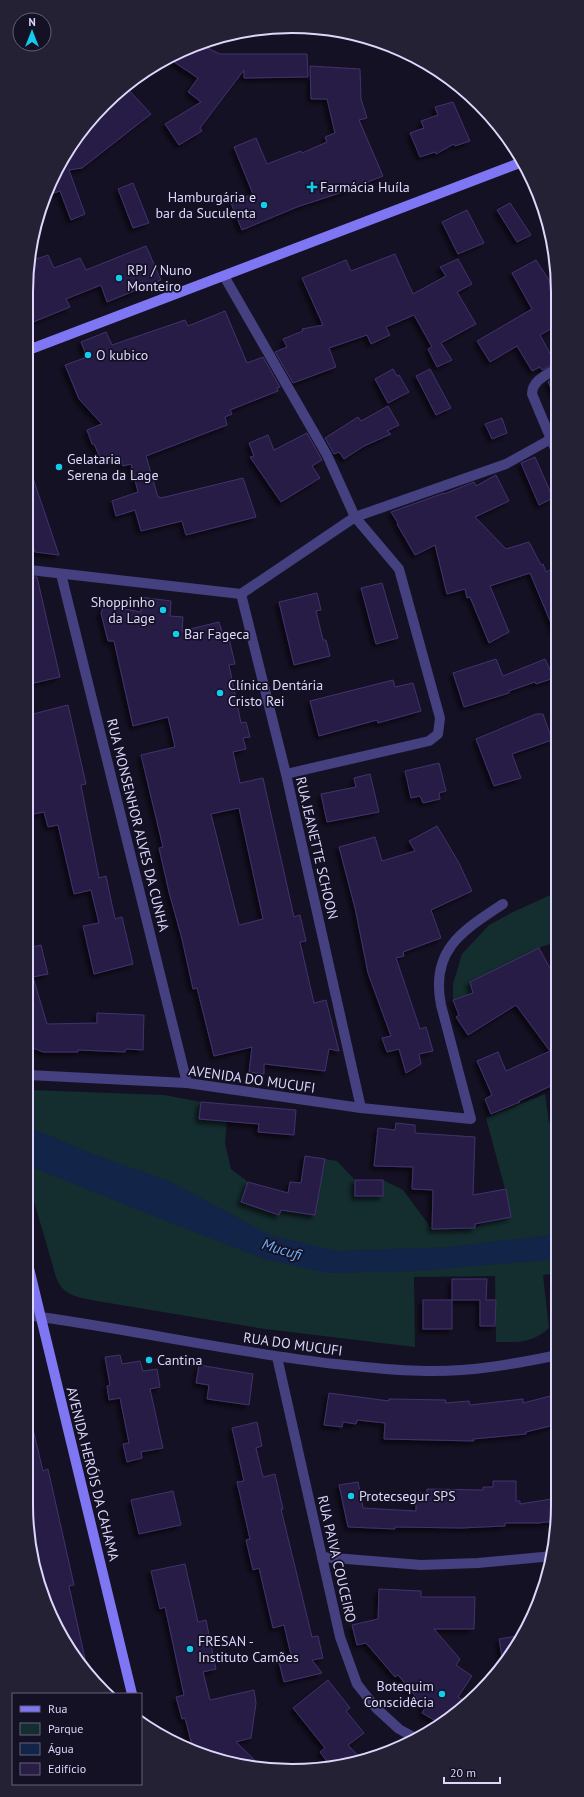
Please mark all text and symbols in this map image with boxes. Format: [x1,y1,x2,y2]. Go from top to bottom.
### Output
north arrow [12,12,52,52]
text: N [28,15,36,29]
place label: Farmácia Huíla [320,178,410,196]
marker: Farmácia Huíla [307,182,317,192]
place label: Hamburgária e bar da Suculenta [155,188,256,222]
marker: Hamburgária e bar da Suculenta [259,200,269,210]
place label: RPJ / Nuno Monteiro [127,261,192,295]
marker: RPJ / Nuno Monteiro [114,273,124,283]
place label: O kubico [96,346,148,364]
marker: O kubico [83,350,93,360]
place label: Gelataria Serena da Lage [67,450,159,484]
marker: Gelataria Serena da Lage [54,462,64,472]
place label: Shoppinho da Lage [91,593,155,627]
marker: Shoppinho da Lage [158,605,168,615]
place label: Bar Fageca [184,625,250,643]
marker: Bar Fageca [171,629,181,639]
place label: Clínica Dentária Cristo Rei [228,676,323,710]
marker: Clínica Dentária Cristo Rei [215,688,225,698]
street label: RUA MONSENHOR ALVES DA CUNHA [103,717,173,934]
street label: RUA JEANETTE SCHOON [292,775,342,921]
street label: AVENIDA DO MUCUFI [187,1061,317,1097]
water label: Mucufi [260,1234,305,1264]
street label: RUA DO MUCUFI [242,1328,344,1360]
place label: Cantina [157,1351,203,1369]
marker: Cantina [144,1355,154,1365]
street label: AVENIDA HERÓIS DA CAHAMA [63,1385,124,1564]
place label: Protecsegur SPS [359,1487,456,1505]
marker: Protecsegur SPS [346,1491,356,1501]
street label: RUA PAIVA COUCEIRO [314,1494,360,1624]
place label: FRESAN - Instituto Camões [198,1632,299,1666]
marker: FRESAN - Instituto Camões [185,1644,195,1654]
place label: Botequim Conscidêcia [364,1677,434,1711]
marker: Botequim Conscidêcia [437,1689,447,1699]
legend [12,1693,142,1785]
text: Rua [48,1701,67,1716]
text: Parque [48,1721,83,1736]
text: Água [48,1741,74,1756]
scale bar [444,1759,500,1785]
text: Edifício [48,1761,86,1776]
text: 20 m [450,1765,476,1780]

